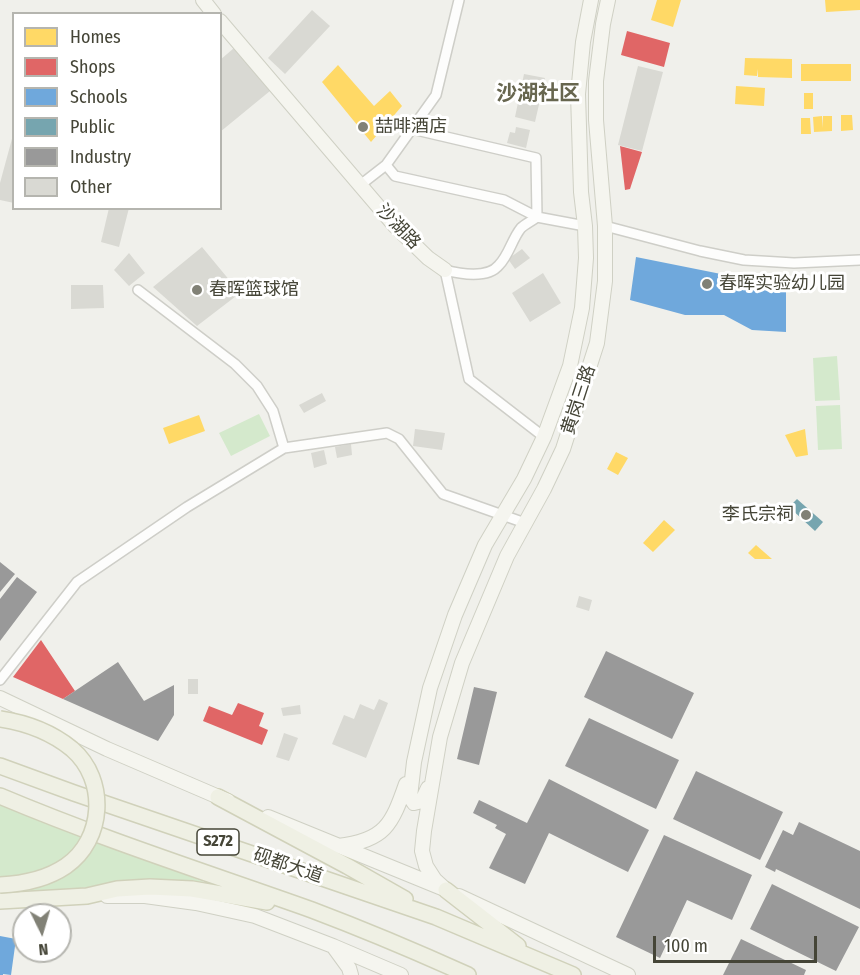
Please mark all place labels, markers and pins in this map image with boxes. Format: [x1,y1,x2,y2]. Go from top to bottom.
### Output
place label: 喆啡酒店 [375,116,447,138]
marker: 喆啡酒店 [356,120,370,134]
place label: 春晖实验幼儿园 [719,273,845,295]
marker: 春晖实验幼儿园 [700,277,714,291]
place label: 春晖篮球馆 [209,279,299,301]
marker: 春晖篮球馆 [190,283,204,297]
place label: 李氏宗祠 [722,504,794,526]
marker: 李氏宗祠 [799,508,813,522]

